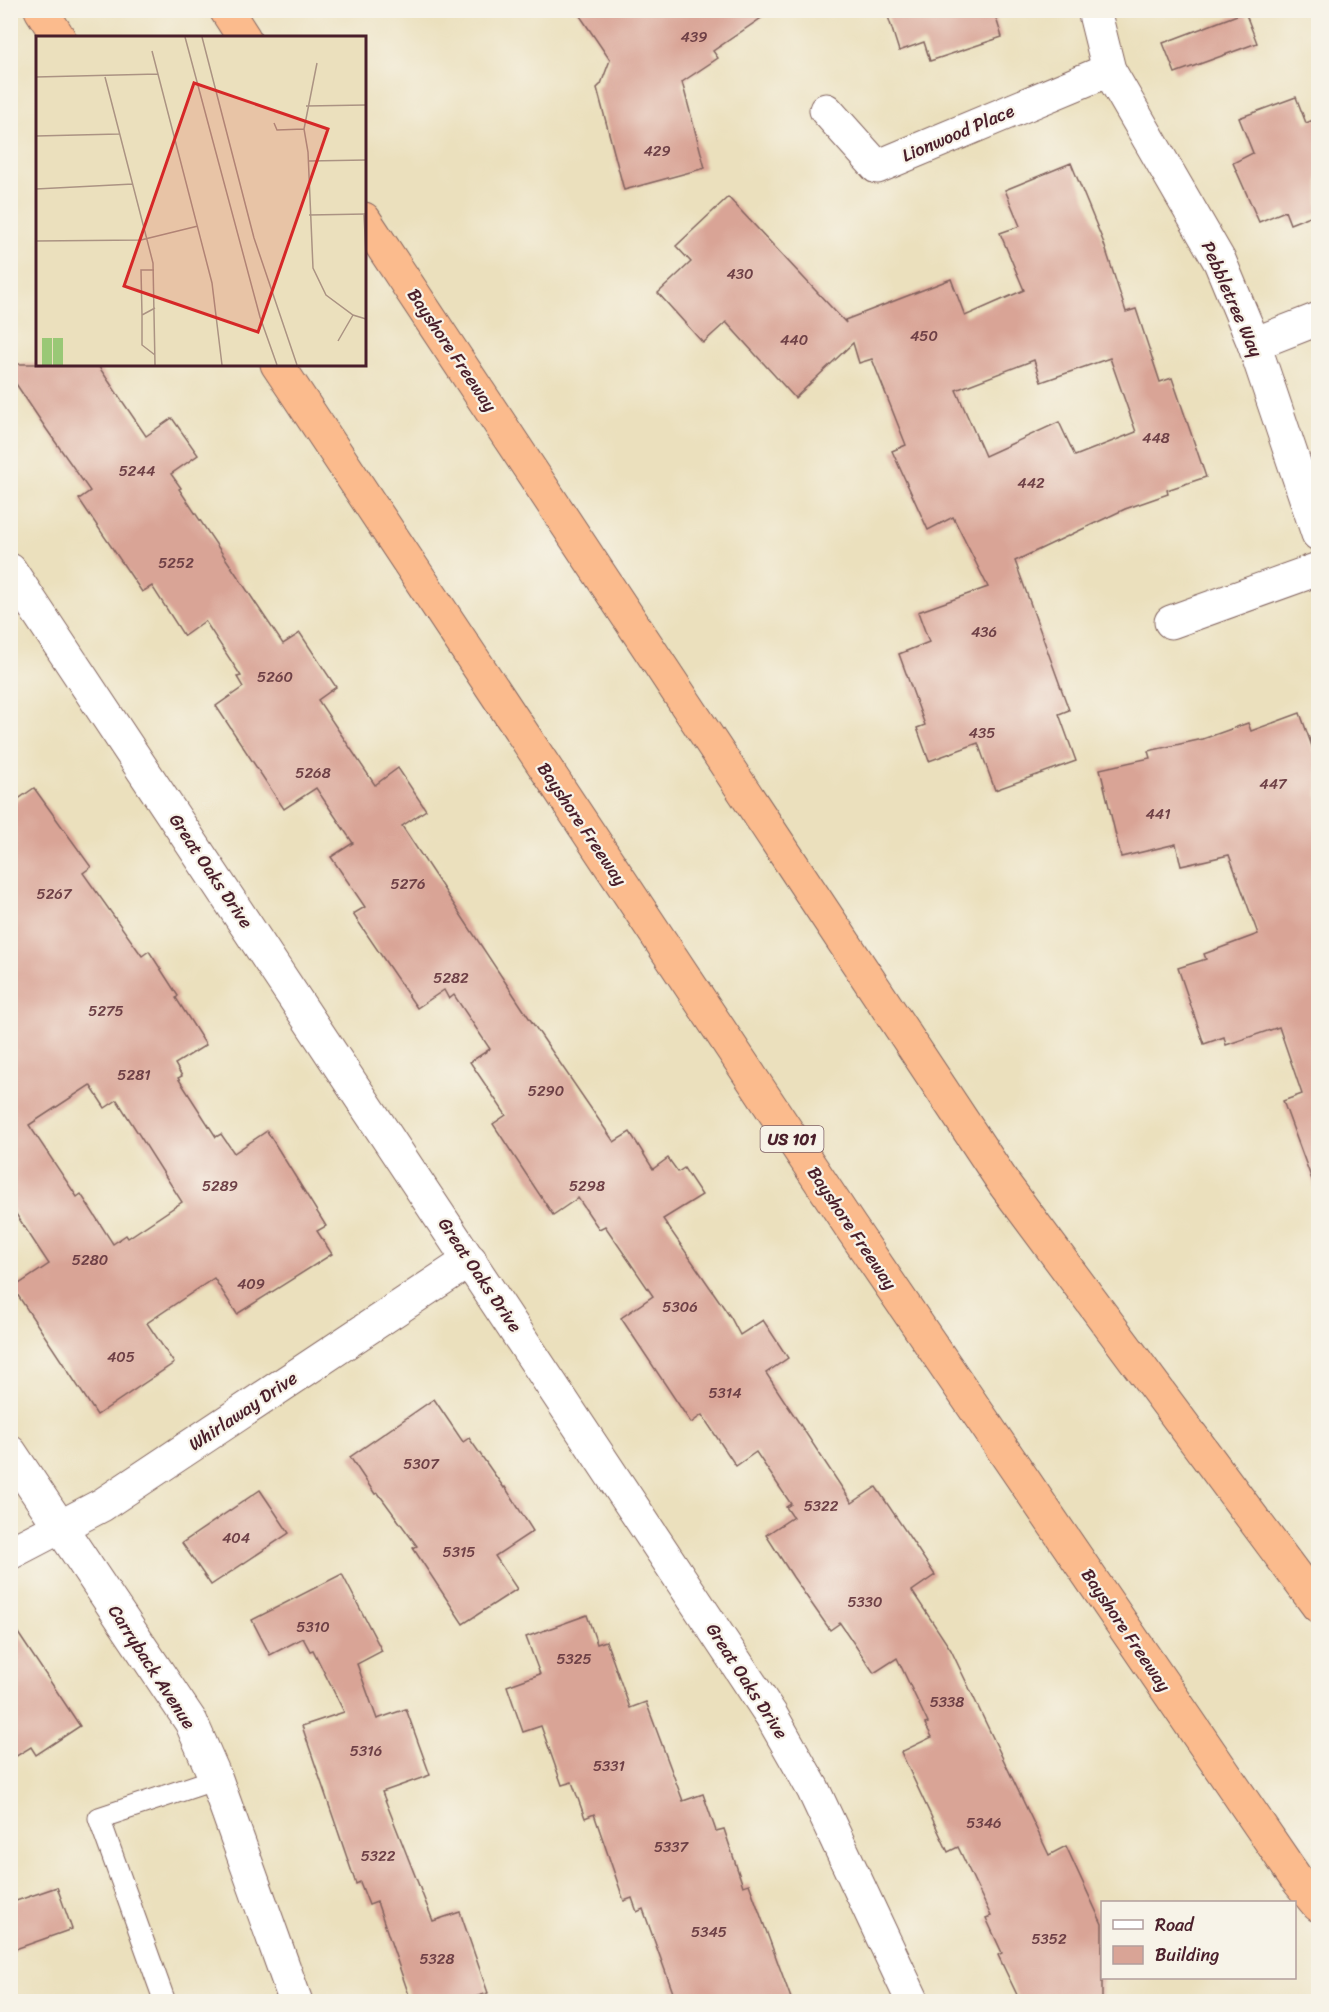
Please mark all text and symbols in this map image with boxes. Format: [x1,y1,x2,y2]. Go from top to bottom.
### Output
house number: 439 [681,24,707,50]
inset map [36,36,366,366]
street label: Lionwood Place [897,95,1020,171]
house number: 429 [643,138,671,164]
street label: Pebbletree Way [1192,236,1272,363]
house number: 430 [726,261,754,287]
street label: Bayshore Freeway [399,281,506,419]
house number: 450 [910,323,938,349]
house number: 440 [780,327,808,353]
house number: 448 [1142,425,1170,451]
house number: 5244 [119,458,155,484]
house number: 442 [1017,470,1045,496]
house number: 5252 [158,550,194,576]
house number: 436 [971,619,997,645]
house number: 5260 [257,664,293,690]
house number: 435 [969,720,995,746]
street label: Bayshore Freeway [529,755,636,893]
house number: 5268 [295,760,331,786]
house number: 447 [1259,771,1288,797]
house number: 441 [1145,801,1171,827]
street label: Great Oaks Drive [160,807,262,935]
house number: 5276 [391,871,425,897]
house number: 5267 [37,881,73,907]
house number: 5282 [433,965,469,991]
house number: 5275 [88,998,124,1024]
house number: 5281 [117,1062,151,1088]
house number: 5290 [528,1078,564,1104]
road number: US 101 [760,1126,824,1152]
street label: Bayshore Freeway [799,1159,906,1297]
house number: 5289 [202,1173,238,1199]
house number: 5298 [569,1173,605,1199]
street label: Great Oaks Drive [429,1211,531,1339]
house number: 5280 [72,1247,108,1273]
house number: 409 [237,1271,265,1297]
house number: 5306 [662,1294,698,1320]
house number: 405 [107,1344,135,1370]
street label: Whirlaway Drive [182,1362,304,1460]
house number: 5314 [708,1380,742,1406]
house number: 5307 [403,1451,440,1477]
house number: 5322 [804,1493,839,1519]
house number: 404 [222,1525,250,1551]
house number: 5315 [442,1539,476,1565]
street label: Bayshore Freeway [1073,1561,1180,1699]
house number: 5330 [847,1589,883,1615]
street label: Carryback Avenue [99,1598,205,1736]
house number: 5310 [296,1614,330,1640]
street label: Great Oaks Drive [697,1616,797,1746]
house number: 5325 [556,1646,592,1672]
house number: 5338 [930,1689,964,1715]
house number: 5316 [350,1738,382,1764]
house number: 5331 [593,1753,625,1779]
house number: 5346 [966,1810,1002,1836]
house number: 5337 [654,1834,690,1860]
house number: 5322 [361,1843,396,1869]
legend [1101,1901,1296,1979]
text: Road [1155,1909,1195,1941]
house number: 5345 [691,1919,727,1945]
house number: 5352 [1031,1926,1067,1952]
text: Building [1155,1939,1219,1971]
house number: 5328 [419,1946,455,1972]

